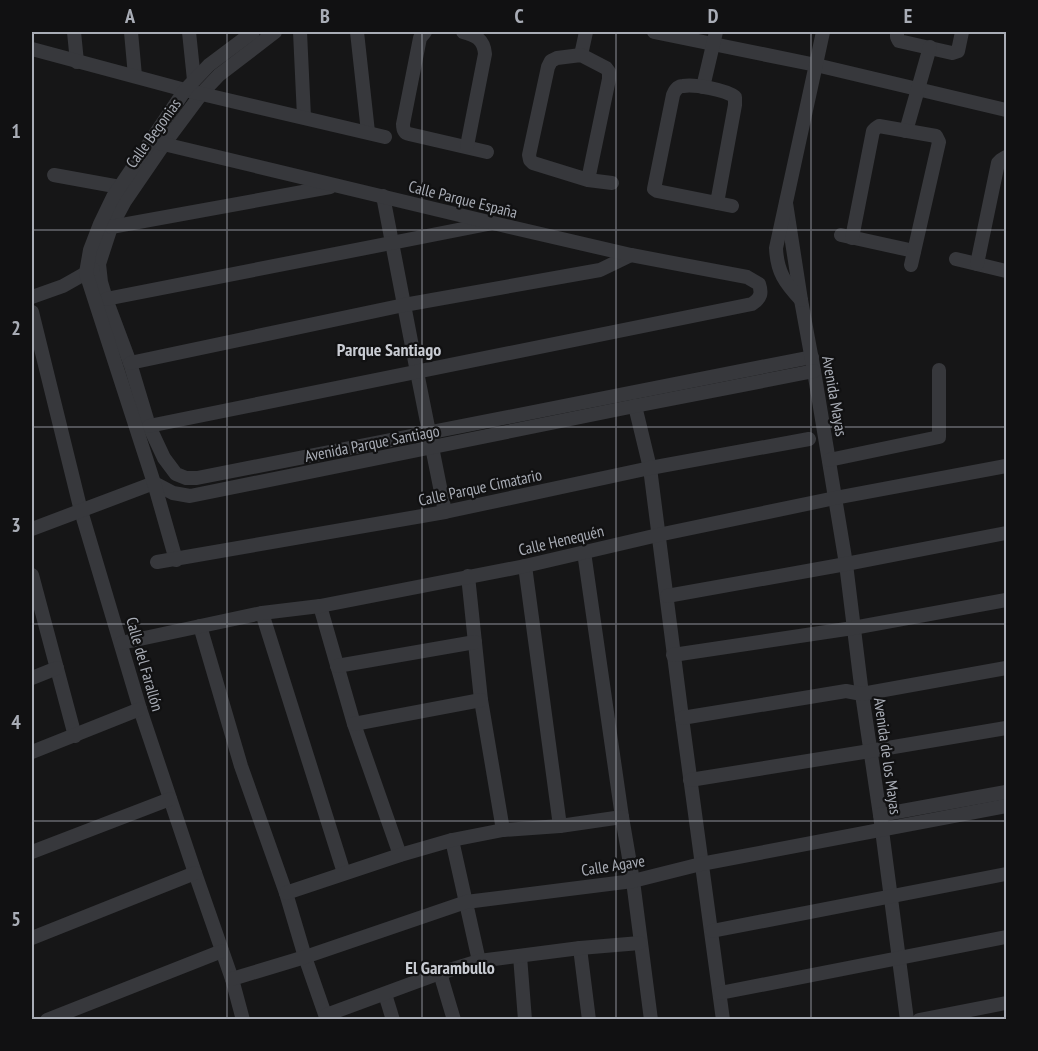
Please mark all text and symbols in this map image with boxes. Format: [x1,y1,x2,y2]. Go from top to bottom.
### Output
text: A [124,3,136,29]
text: B [320,3,330,29]
text: C [514,3,524,29]
text: D [708,3,719,29]
text: E [904,3,912,29]
street label: Calle Begonias [121,94,185,172]
text: 1 [11,118,21,144]
street label: Calle Parque España [407,176,519,222]
text: 2 [11,315,21,341]
district label: Parque Santiago [337,338,441,361]
street label: Avenida Mayas [818,354,852,438]
street label: Avenida Parque Santiago [303,420,441,466]
street label: Calle Parque Cimatario [416,464,544,510]
text: 3 [11,512,21,538]
street label: Calle Henequén [516,520,606,560]
street label: Calle del Farallón [122,615,168,713]
street label: Avenida de los Mayas [870,696,906,816]
text: 4 [11,709,21,735]
street label: Calle Agave [580,850,646,880]
text: 5 [11,906,21,932]
district label: El Garambullo [405,956,495,979]

